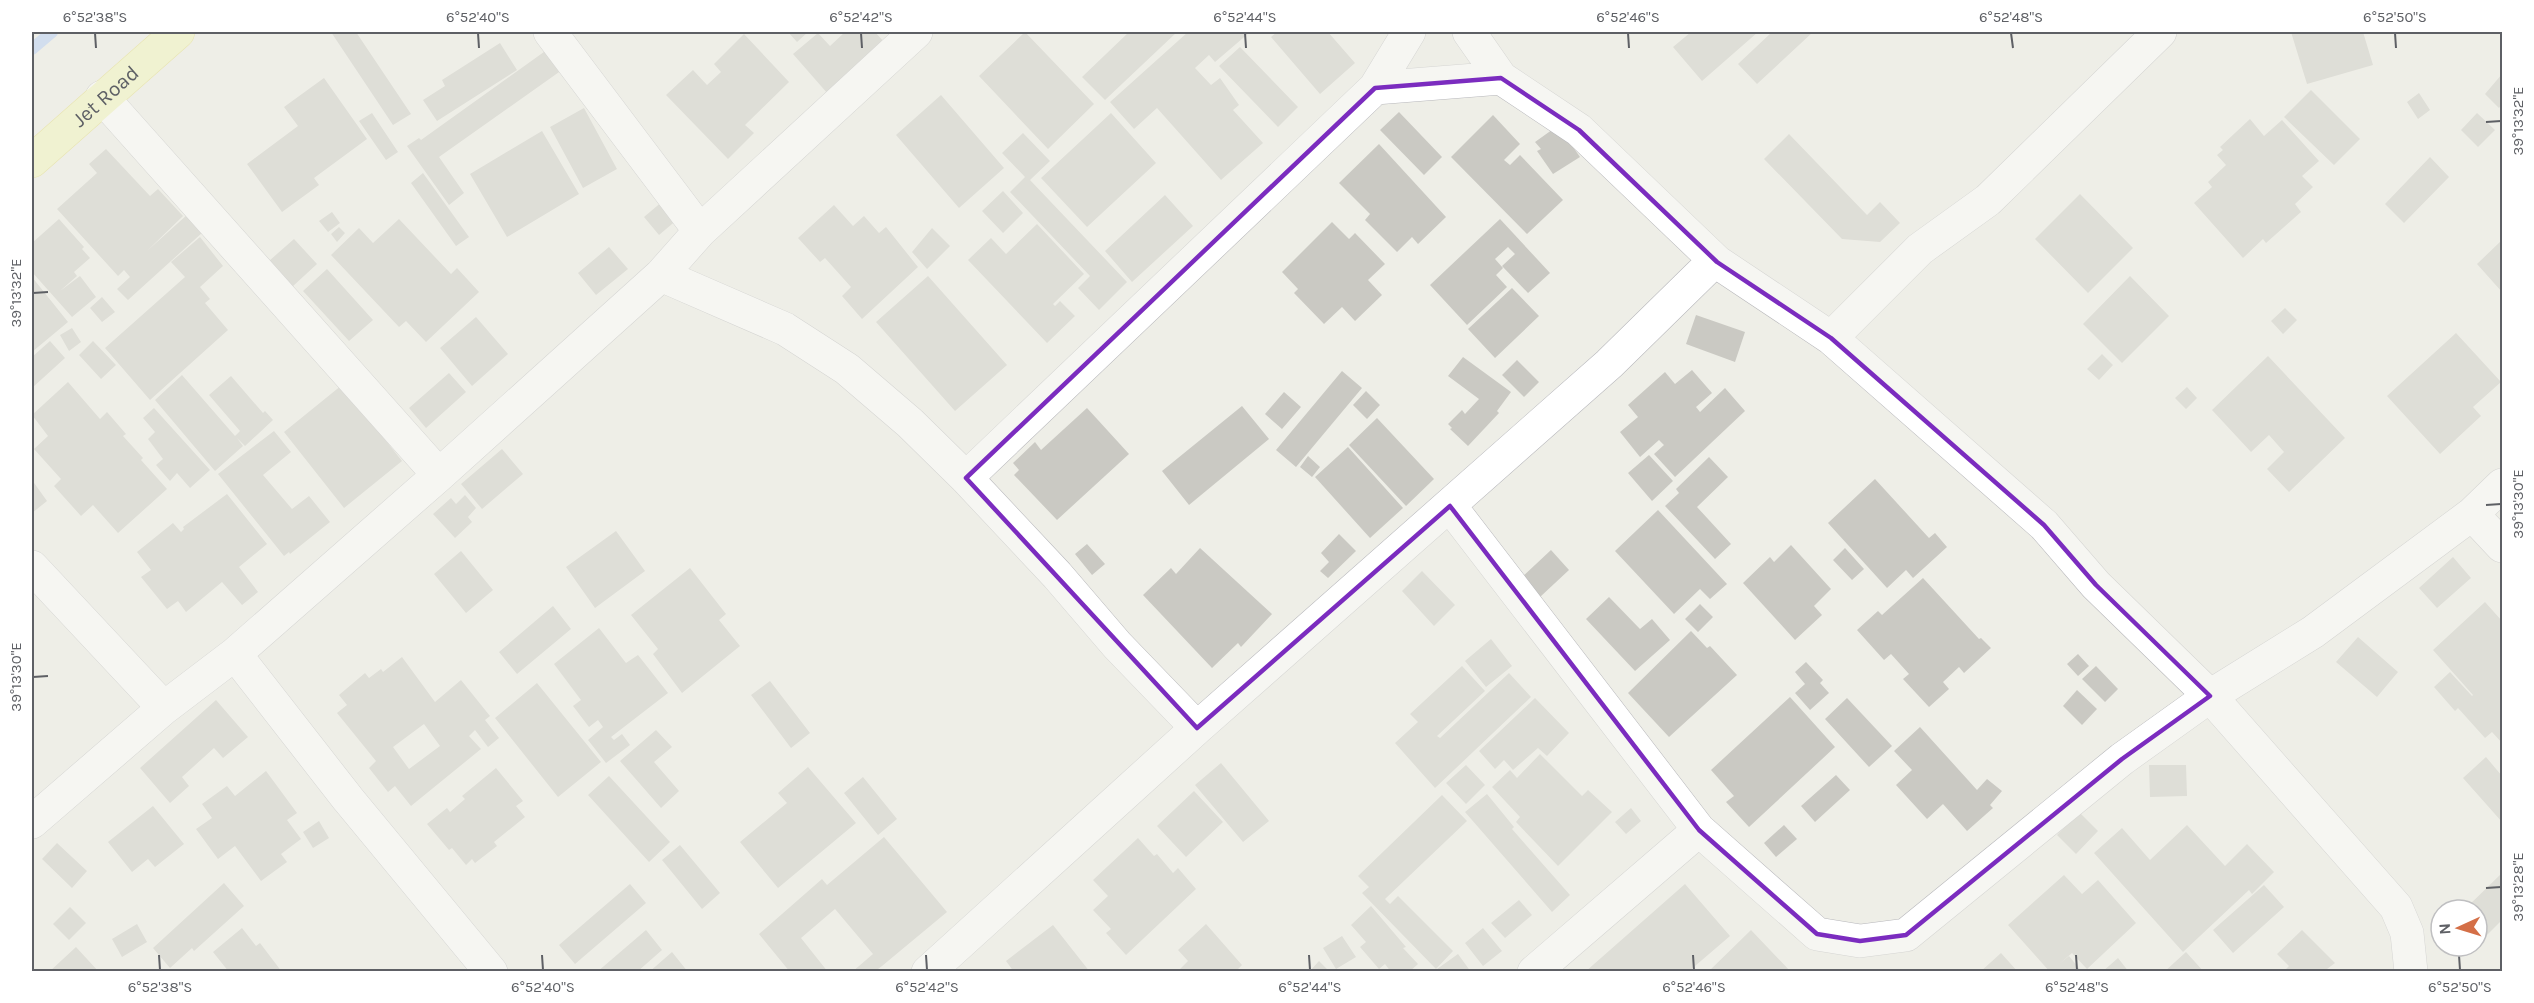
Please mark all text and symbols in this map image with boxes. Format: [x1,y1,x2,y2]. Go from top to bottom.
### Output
text: 6°52'38"S [63,8,127,26]
text: 6°52'40"S [446,8,510,26]
text: 6°52'42"S [829,8,893,26]
text: 6°52'44"S [1213,8,1277,26]
text: 6°52'46"S [1596,8,1660,26]
text: 6°52'48"S [1979,8,2043,26]
text: 6°52'50"S [2363,8,2427,26]
street label: Jet Road [67,60,144,132]
text: 39°13'32"E [2509,86,2527,156]
text: 39°13'32"E [7,258,25,328]
text: 39°13'30"E [2509,469,2527,539]
text: 39°13'30"E [7,642,25,712]
text: 39°13'28"E [2509,852,2527,922]
north arrow [2429,898,2489,958]
text: N [2435,923,2454,935]
text: 6°52'38"S [128,978,192,996]
text: 6°52'40"S [511,978,575,996]
text: 6°52'42"S [895,978,959,996]
text: 6°52'44"S [1278,978,1342,996]
text: 6°52'46"S [1662,978,1726,996]
text: 6°52'48"S [2045,978,2109,996]
text: 6°52'50"S [2428,978,2492,996]

